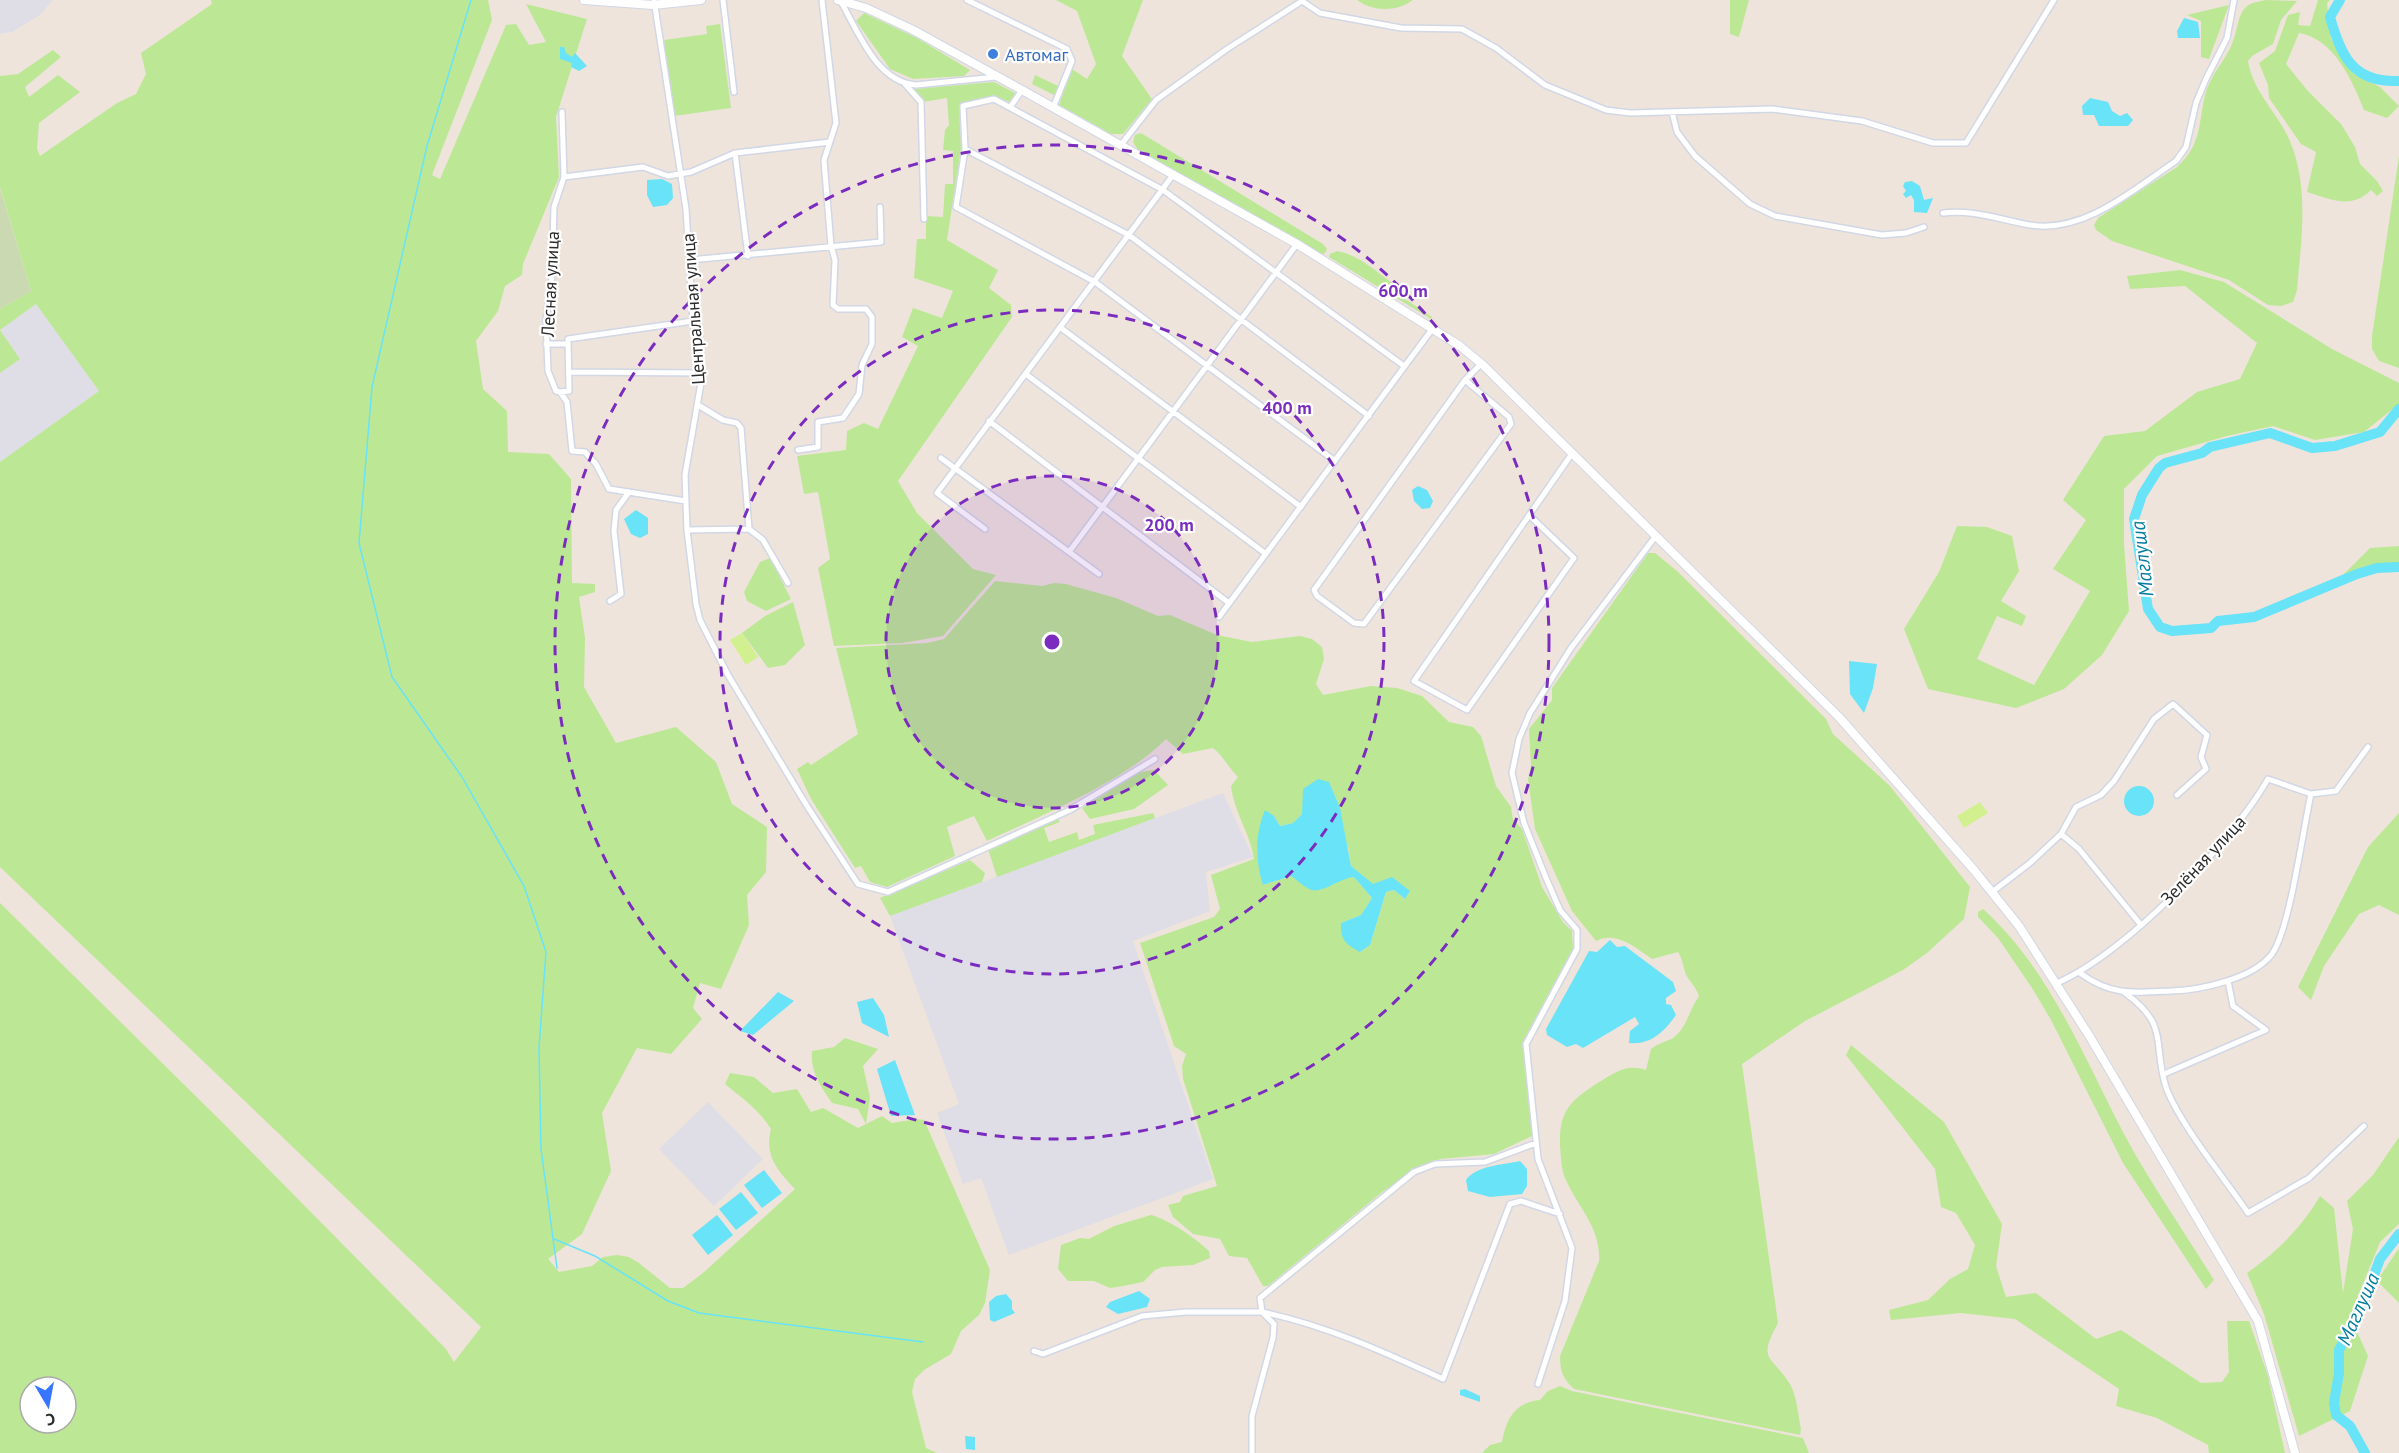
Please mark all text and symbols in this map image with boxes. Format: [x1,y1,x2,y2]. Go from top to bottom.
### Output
place label: Автомаг [1005,43,1069,66]
marker: Автомаг [986,47,1000,61]
street label: Лесная улица [536,230,564,339]
street label: Центральная улица [676,232,710,386]
text: 600 m [1378,279,1428,302]
text: 400 m [1262,396,1312,419]
text: 200 m [1144,513,1194,536]
water label: Маглуша [2124,519,2160,598]
centre of rings [1042,632,1062,652]
street label: Зелёная улица [2156,810,2250,910]
water label: Маглуша [2331,1269,2385,1349]
north arrow [18,1375,78,1435]
text: С [44,1409,57,1430]

